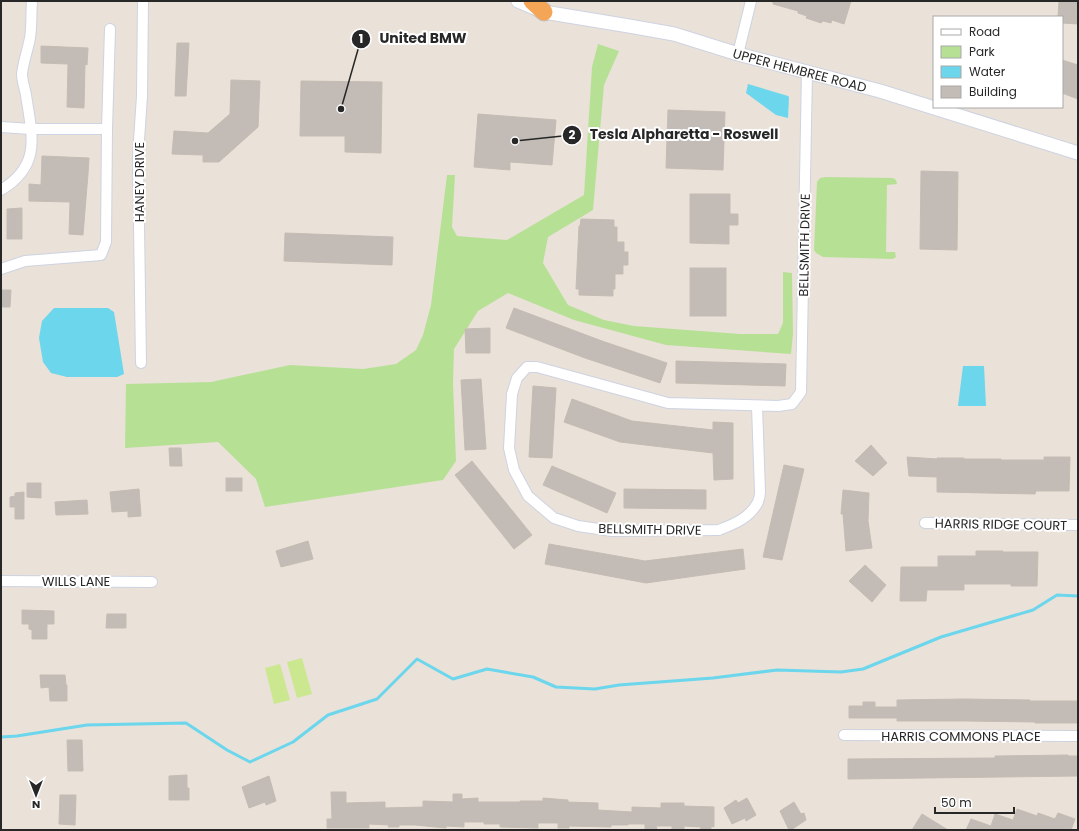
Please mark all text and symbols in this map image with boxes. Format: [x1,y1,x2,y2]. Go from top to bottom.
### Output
legend [933,16,1063,108]
text: Road [969,23,1000,40]
callout: United BMW [351,26,474,52]
text: United BMW [379,28,467,48]
text: 1 [359,30,363,47]
text: Park [969,43,996,60]
street label: UPPER HEMBREE ROAD [730,44,869,97]
text: Water [969,63,1006,80]
text: Building [969,83,1017,100]
callout: Tesla Alpharetta - Roswell [562,122,786,148]
text: Tesla Alpharetta - Roswell [590,124,778,144]
text: 2 [569,126,576,143]
street label: HANEY DRIVE [130,142,149,222]
street label: BELLSMITH DRIVE [794,193,815,297]
street label: HARRIS RIDGE COURT [935,514,1067,535]
street label: BELLSMITH DRIVE [598,519,702,540]
street label: WILLS LANE [42,572,110,591]
street label: HARRIS COMMONS PLACE [881,727,1041,746]
north arrow [16,775,56,815]
scale bar [935,789,1014,815]
text: 50 m [941,794,972,811]
text: N [32,797,40,813]

